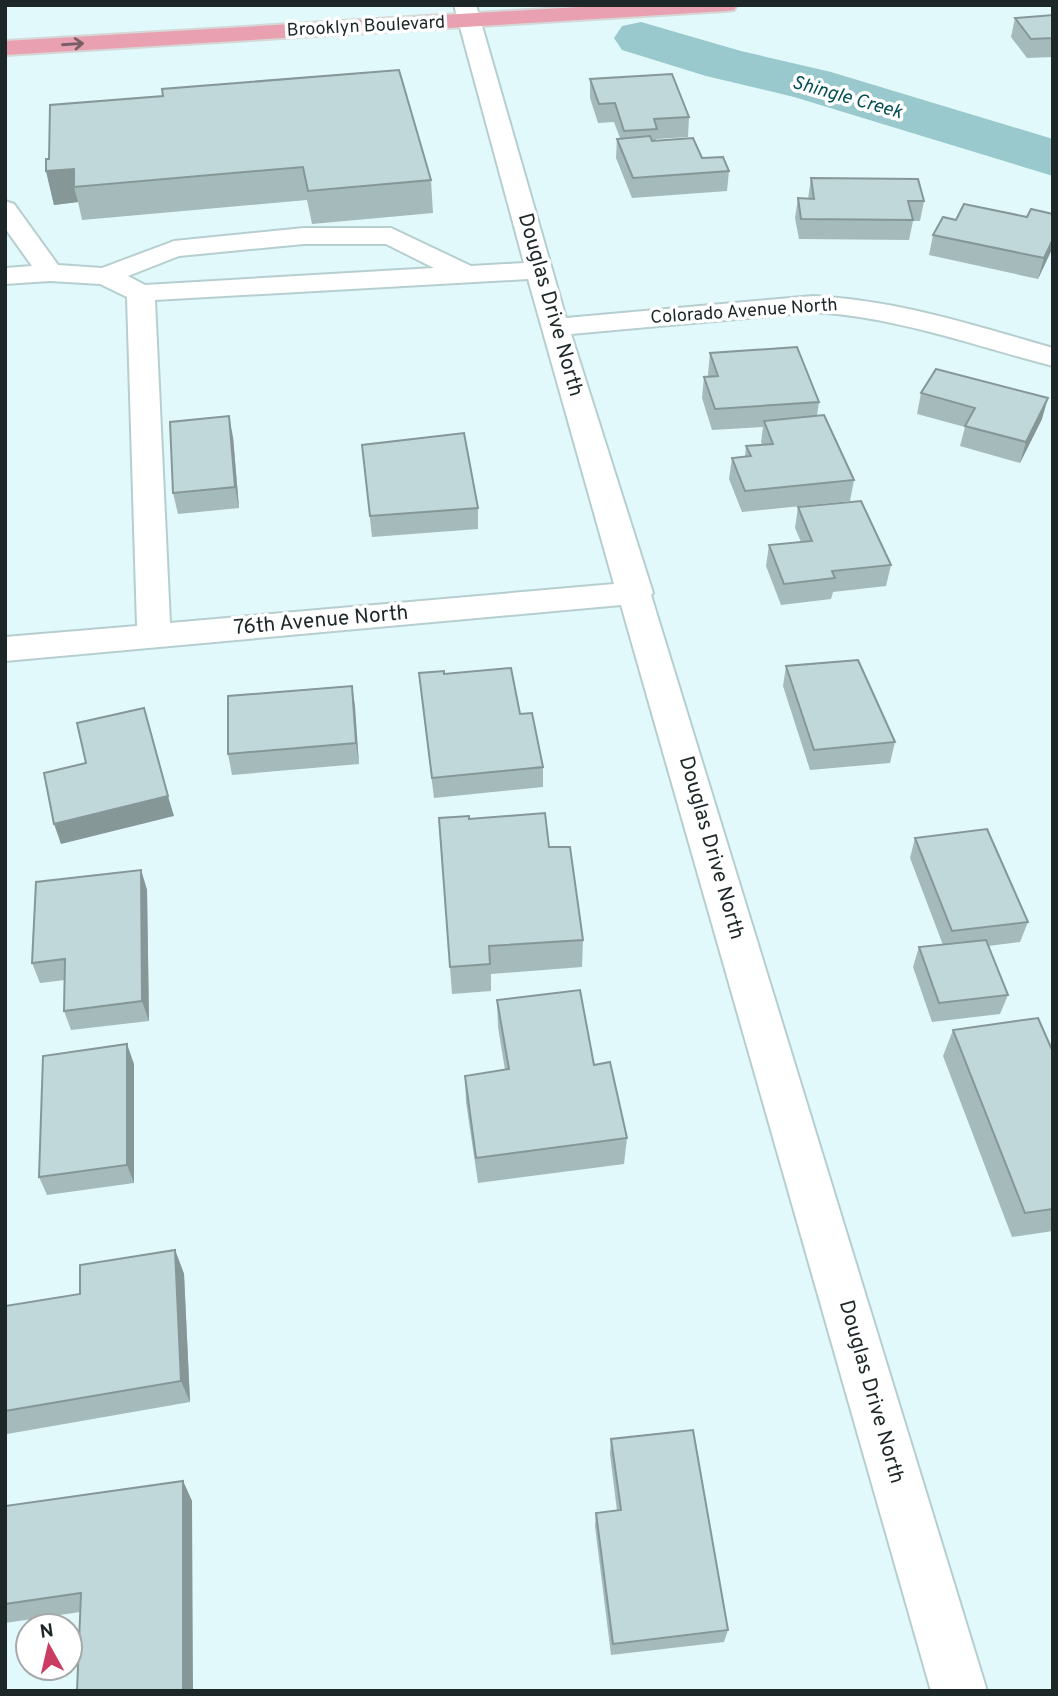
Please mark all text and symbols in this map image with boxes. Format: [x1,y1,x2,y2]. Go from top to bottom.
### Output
street label: Brooklyn Boulevard [286,11,446,43]
one-way arrow [62,37,84,50]
water label: Shingle Creek [789,71,905,125]
street label: Douglas Drive North [511,210,589,400]
street label: Colorado Avenue North [650,294,838,330]
street label: 76th Avenue North [232,600,410,642]
street label: Douglas Drive North [672,753,750,943]
street label: Douglas Drive North [832,1297,910,1487]
north arrow [14,1612,84,1682]
text: N [38,1619,55,1645]

